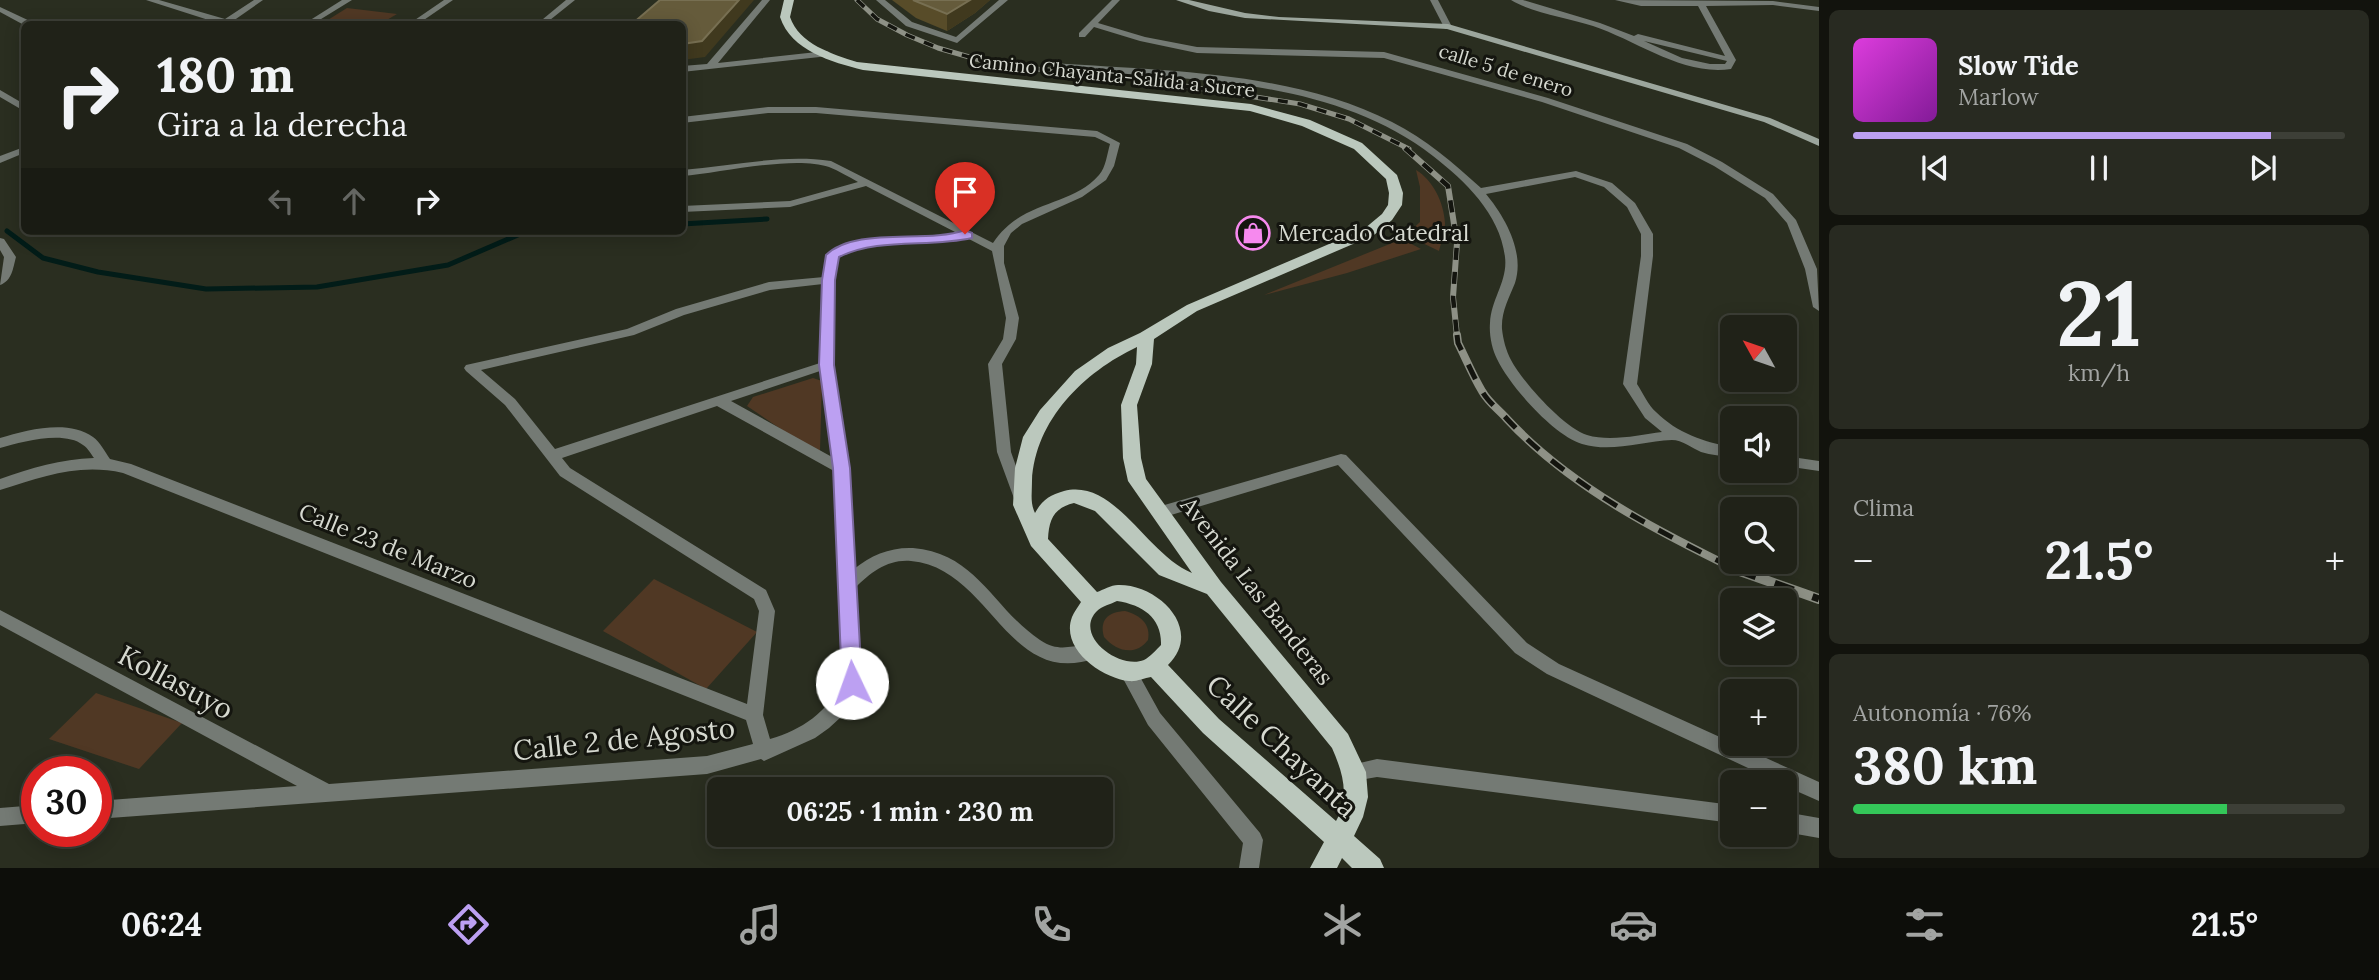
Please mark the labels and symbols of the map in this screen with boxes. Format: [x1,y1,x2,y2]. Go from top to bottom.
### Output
street label: calle 5 de enero [1436,38,1576,102]
street label: Camino Chayanta-Salida a Sucre [968,48,1256,102]
pin [935,162,995,234]
shop icon: Mercado Catedral [1234,214,1272,252]
place label: Mercado Catedral [1278,218,1469,247]
north arrow [1720,315,1797,392]
street label: Avenida Las Banderas [1174,490,1340,691]
street label: Calle 23 de Marzo [295,496,482,595]
street label: Kollasuyo [112,637,240,727]
position arrow [815,646,889,720]
street label: Calle Chayanta [1199,667,1365,825]
street label: Calle 2 de Agosto [511,709,737,769]
speed limit sign: 30 [21,756,112,847]

